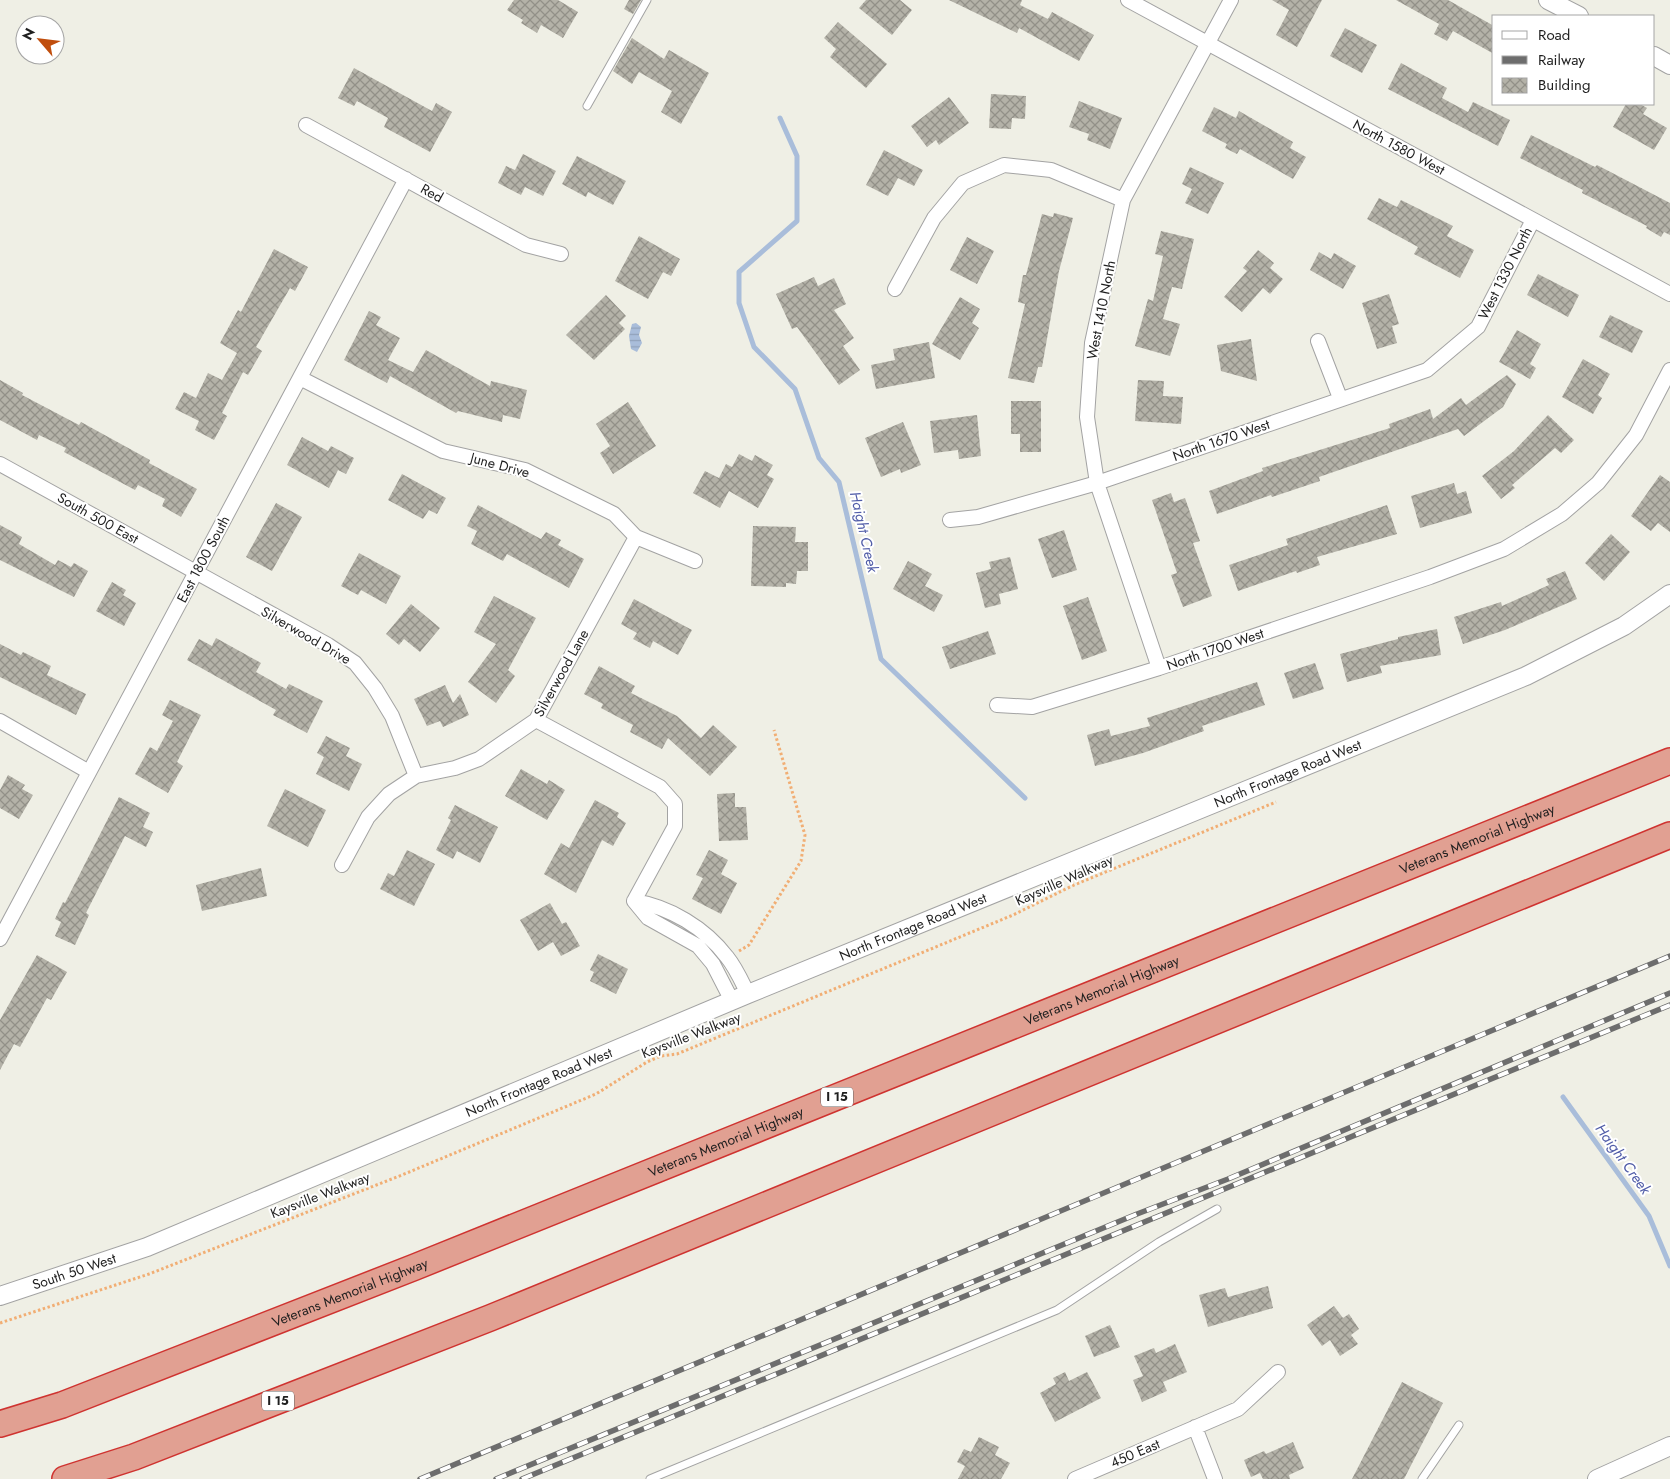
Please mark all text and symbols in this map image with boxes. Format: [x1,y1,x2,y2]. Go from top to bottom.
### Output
north arrow [15,15,65,65]
legend [1492,15,1655,105]
text: N [17,24,40,44]
text: Road [1538,24,1570,46]
text: Railway [1538,49,1585,71]
text: Building [1538,74,1590,96]
street label: North 1580 West [1349,114,1449,180]
street label: Red [417,179,447,207]
street label: West 1330 North [1473,223,1537,323]
street label: West 1410 North [1082,259,1120,361]
street label: North 1670 West [1170,414,1273,466]
street label: June Drive [466,447,532,483]
street label: South 500 East [54,487,143,549]
water label: Haight Creek [844,489,884,575]
street label: East 1800 South [172,512,234,606]
street label: Silverwood Drive [257,601,355,669]
street label: North 1700 West [1164,623,1267,675]
street label: Silverwood Lane [529,626,593,720]
street label: North Frontage Road West [1211,734,1365,812]
street label: Veterans Memorial Highway [1396,798,1558,879]
street label: Kaysville Walkway [1012,849,1117,911]
street label: North Frontage Road West [836,887,990,966]
street label: Veterans Memorial Highway [1021,950,1183,1031]
street label: Kaysville Walkway [638,1007,744,1063]
street label: North Frontage Road West [462,1042,616,1122]
road number: I 15 [821,1088,853,1106]
street label: Veterans Memorial Highway [645,1101,807,1182]
water label: Haight Creek [1590,1119,1657,1199]
street label: Kaysville Walkway [267,1167,373,1223]
street label: South 50 West [29,1248,119,1295]
street label: Veterans Memorial Highway [269,1253,432,1332]
road number: I 15 [262,1392,294,1410]
street label: 450 East [1107,1433,1163,1472]

